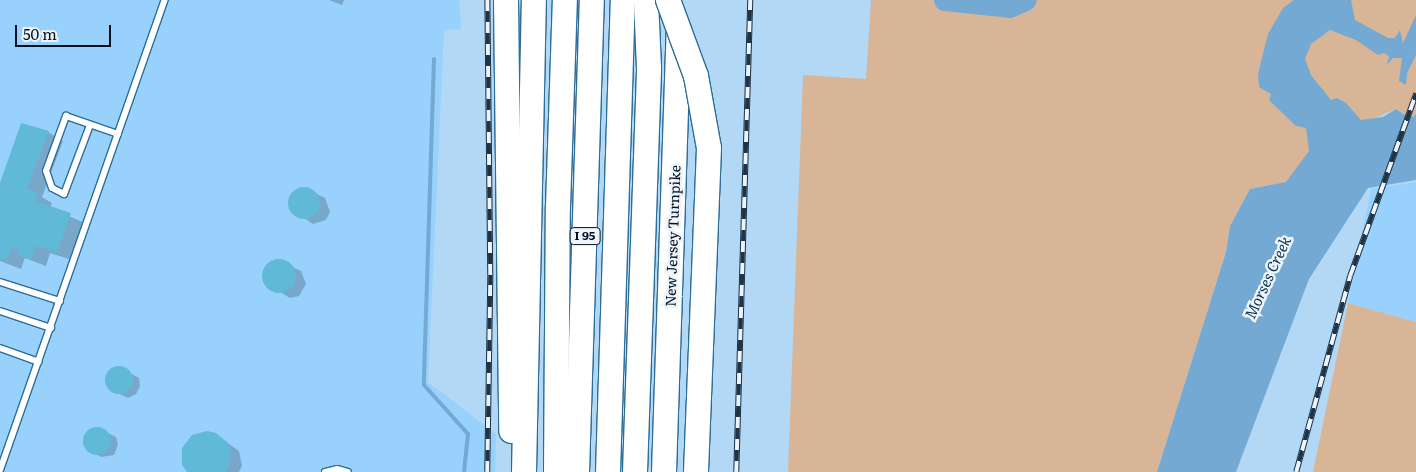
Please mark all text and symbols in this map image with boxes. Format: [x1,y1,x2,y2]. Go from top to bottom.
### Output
scale bar [18,15,114,47]
text: 50 m [23,22,57,45]
street label: New Jersey Turnpike [661,165,683,307]
road number: I 95 [569,227,601,246]
water label: Morses Creek [1240,233,1294,321]

